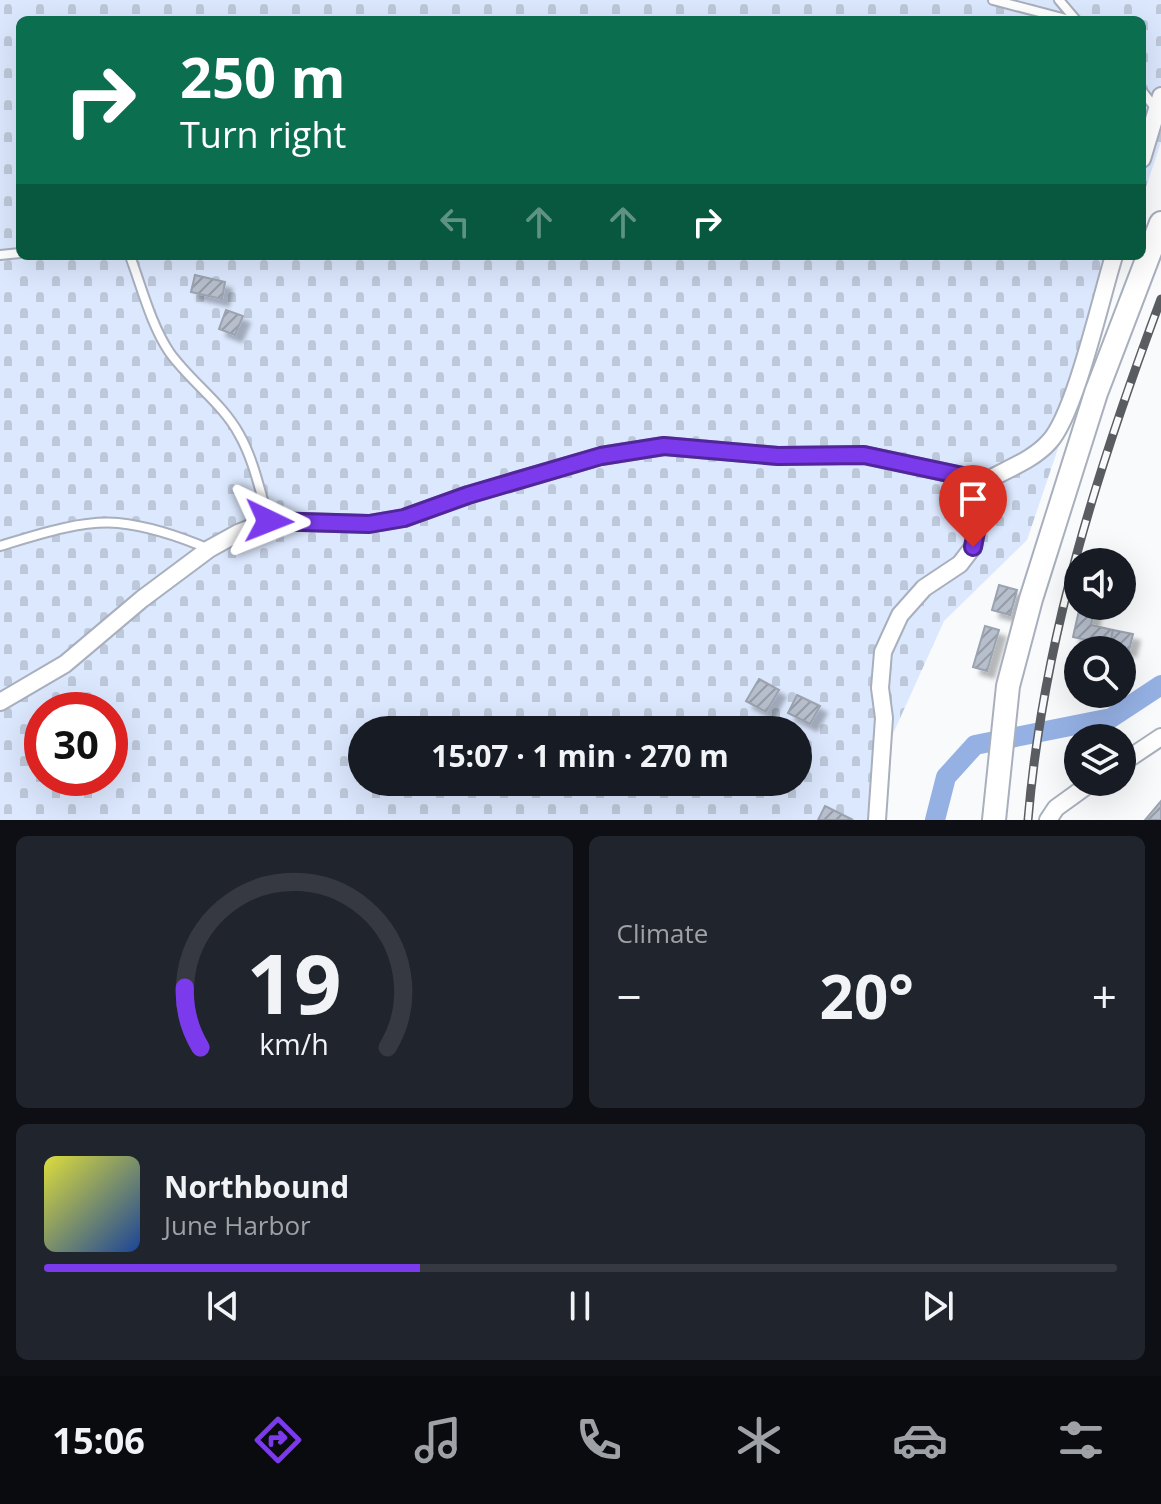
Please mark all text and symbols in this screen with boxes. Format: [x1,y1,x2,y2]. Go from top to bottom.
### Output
text: 250 m [180,38,346,114]
icon: right [48,48,152,152]
text: Turn right [180,110,346,159]
icon: left [433,200,477,244]
icon: ahead [517,200,561,244]
icon: ahead [601,200,645,244]
icon: right [685,200,729,244]
pin [939,465,1007,547]
icon: arrive [951,477,995,521]
position arrow [227,479,311,563]
map controls [1064,548,1136,796]
button: sound [1064,548,1136,620]
button: search [1064,636,1136,708]
speed limit sign: 30 [24,692,128,796]
button: layers [1064,724,1136,796]
text: 15:07 · 1 min · 270 m [431,735,729,776]
text: Climate [617,915,708,951]
text: 19 [247,925,342,1038]
text: 20° [820,955,914,1037]
text: − [617,966,642,1026]
text: + [1092,966,1117,1026]
text: km/h [260,1024,329,1063]
text: Northbound [164,1166,349,1207]
text: June Harbor [164,1207,311,1243]
icon: previous [201,1284,245,1328]
icon: pause [558,1284,602,1328]
icon: next [916,1284,960,1328]
icon: directions [250,1412,306,1468]
icon: music [410,1412,466,1468]
icon: phone [571,1412,627,1468]
icon: climate [731,1412,787,1468]
icon: car [892,1412,948,1468]
icon: filters [1053,1412,1109,1468]
text: 15:06 [52,1416,145,1465]

